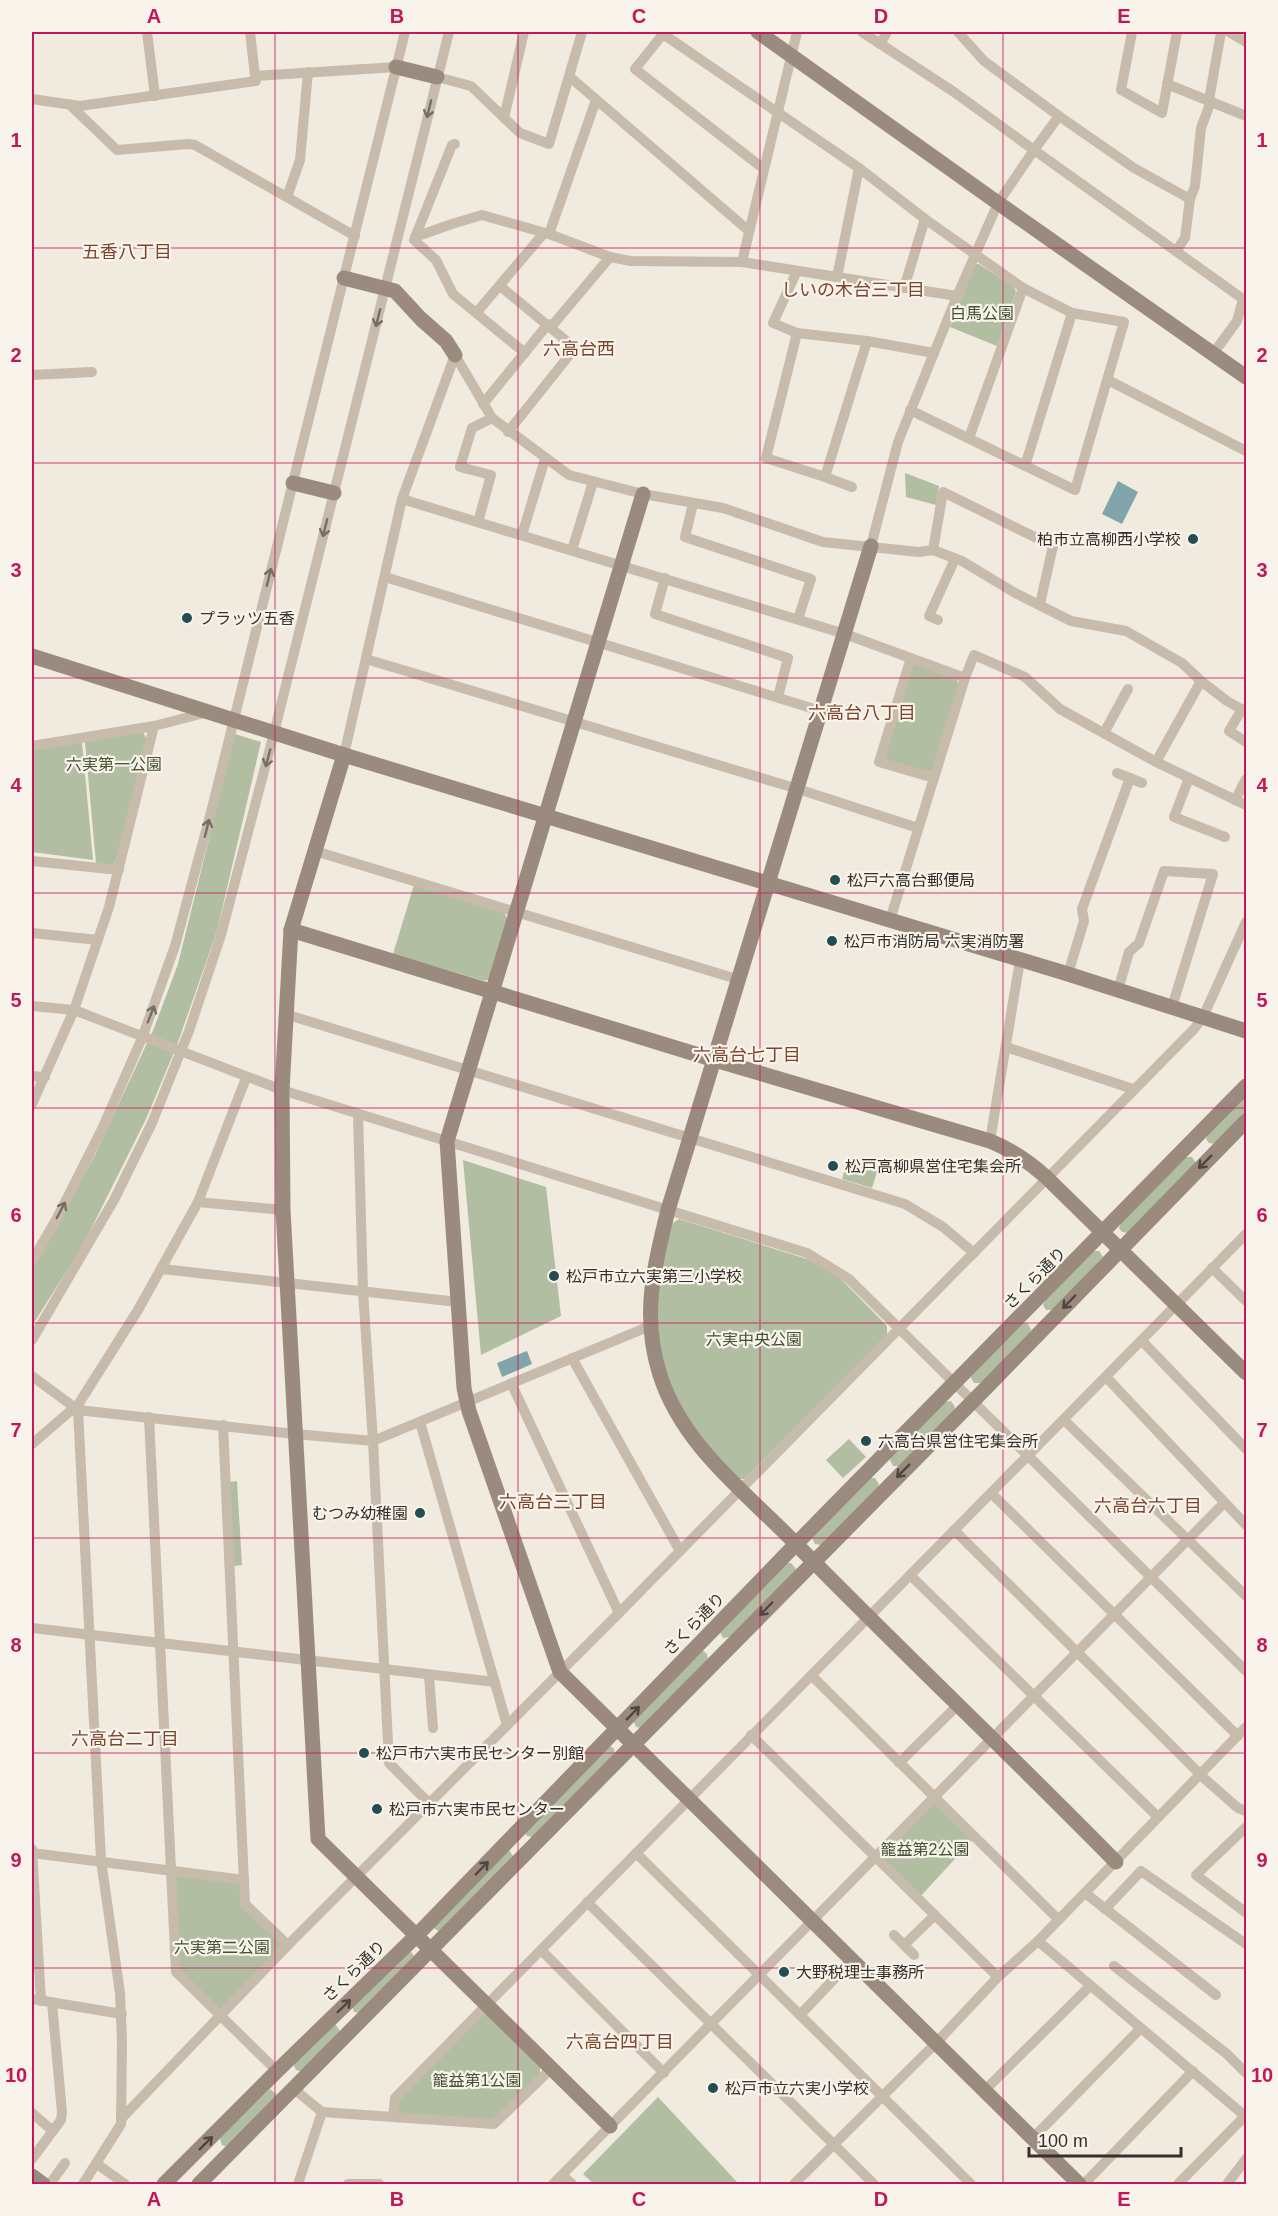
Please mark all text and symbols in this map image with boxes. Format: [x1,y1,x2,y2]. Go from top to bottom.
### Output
text: A [147,5,161,27]
text: B [390,5,404,27]
text: C [632,5,646,27]
text: D [874,5,888,27]
text: E [1117,5,1131,27]
one-way arrow [423,99,435,118]
text: 1 [10,129,22,151]
text: 1 [1256,129,1268,151]
district label: 五香八丁目 [82,242,172,262]
district label: しいの木台三丁目 [781,280,925,300]
park label: 白馬公園 [950,305,1014,322]
one-way arrow [372,309,384,328]
district label: 六高台西 [543,339,615,359]
text: 2 [10,344,22,366]
text: 2 [1256,344,1268,366]
one-way arrow [319,518,330,537]
place label: 柏市立高柳西小学校 [1037,531,1181,548]
marker: 柏市立高柳西小学校 [1186,532,1200,546]
text: 3 [10,559,22,581]
text: 3 [1256,559,1268,581]
one-way arrow [264,568,276,587]
place label: プラッツ五香 [199,610,295,627]
marker: プラッツ五香 [180,611,194,625]
district label: 六高台八丁目 [808,703,916,723]
one-way arrow [262,748,273,767]
park label: 六実第一公園 [66,756,162,773]
text: 4 [10,774,22,796]
text: 4 [1256,774,1268,796]
one-way arrow [202,819,213,838]
place label: 松戸六高台郵便局 [847,872,975,889]
marker: 松戸六高台郵便局 [828,873,842,887]
place label: 松戸市消防局 六実消防署 [844,933,1024,950]
marker: 松戸市消防局 六実消防署 [825,934,839,948]
text: 5 [10,989,22,1011]
text: 5 [1256,989,1268,1011]
one-way arrow [146,1006,157,1024]
district label: 六高台七丁目 [693,1045,801,1065]
one-way arrow [1198,1155,1213,1170]
place label: 松戸高柳県営住宅集会所 [845,1158,1021,1175]
marker: 松戸高柳県営住宅集会所 [826,1159,840,1173]
one-way arrow [56,1202,67,1220]
text: 6 [10,1204,22,1226]
text: 6 [1256,1204,1268,1226]
street label: さくら通り [1001,1244,1069,1312]
place label: 松戸市立六実第三小学校 [566,1268,742,1285]
marker: 松戸市立六実第三小学校 [547,1269,561,1283]
one-way arrow [1062,1294,1076,1309]
park label: 六実中央公園 [706,1331,802,1348]
text: 7 [10,1419,22,1441]
text: 7 [1256,1419,1268,1441]
place label: 六高台県営住宅集会所 [878,1433,1038,1450]
marker: 六高台県営住宅集会所 [859,1434,873,1448]
one-way arrow [896,1463,910,1478]
district label: 六高台三丁目 [499,1492,607,1512]
district label: 六高台六丁目 [1094,1496,1202,1516]
place label: むつみ幼稚園 [312,1505,408,1522]
marker: むつみ幼稚園 [413,1506,427,1520]
street label: さくら通り [660,1589,728,1659]
one-way arrow [758,1602,773,1617]
text: 8 [10,1634,22,1656]
text: 8 [1256,1634,1268,1656]
one-way arrow [626,1706,640,1721]
district label: 六高台二丁目 [71,1729,179,1749]
place label: 松戸市六実市民センター別館 [376,1745,584,1762]
marker: 松戸市六実市民センター別館 [357,1746,371,1760]
place label: 松戸市六実市民センター [389,1801,565,1818]
marker: 松戸市六実市民センター [370,1802,384,1816]
park label: 籠益第2公園 [881,1841,969,1858]
text: 9 [10,1849,22,1871]
text: 9 [1256,1849,1268,1871]
one-way arrow [475,1861,490,1876]
street label: さくら通り [319,1937,389,2005]
park label: 六実第二公園 [174,1939,270,1956]
place label: 大野税理士事務所 [796,1964,924,1981]
marker: 大野税理士事務所 [777,1965,791,1979]
one-way arrow [337,1998,352,2013]
district label: 六高台四丁目 [566,2032,674,2052]
text: 10 [5,2064,27,2086]
text: 10 [1251,2064,1273,2086]
park label: 籠益第1公園 [433,2072,521,2089]
place label: 松戸市立六実小学校 [725,2080,869,2097]
marker: 松戸市立六実小学校 [706,2081,720,2095]
scale bar [1029,2120,1180,2158]
text: 100 m [1038,2131,1088,2151]
one-way arrow [198,2135,213,2150]
text: A [147,2188,161,2210]
text: B [390,2188,404,2210]
text: C [632,2188,646,2210]
text: D [874,2188,888,2210]
text: E [1117,2188,1131,2210]

